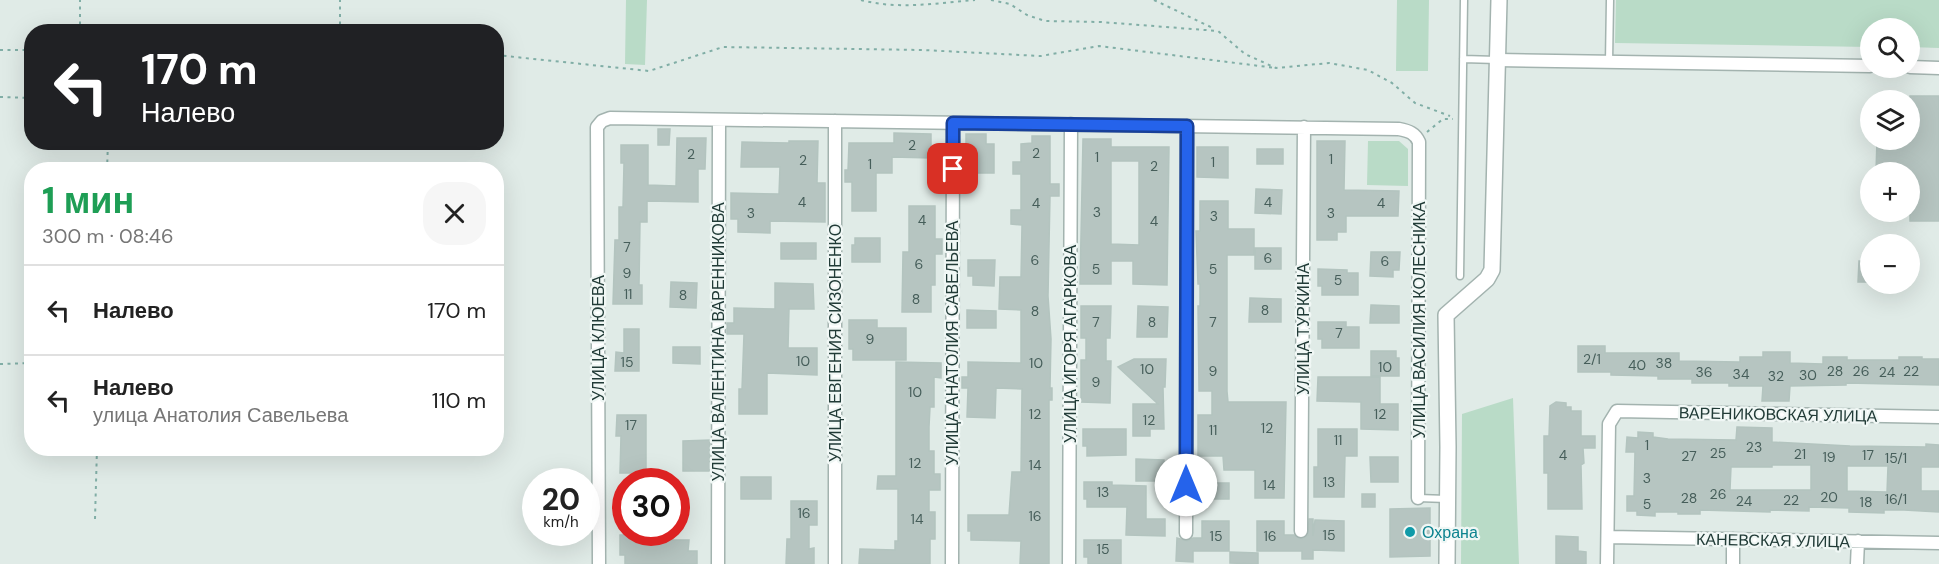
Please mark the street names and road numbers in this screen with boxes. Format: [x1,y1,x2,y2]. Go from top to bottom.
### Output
street label: УЛИЦА ВАСИЛИЯ КОЛЕСНИКА [1409,201,1430,438]
street label: УЛИЦА ВАЛЕНТИНА ВАРЕННИКОВА [708,202,729,482]
street label: УЛИЦА АНАТОЛИЯ САВЕЛЬЕВА [942,220,963,465]
street label: УЛИЦА ЕВГЕНИЯ СИЗОНЕНКО [825,224,846,462]
street label: УЛИЦА ИГОРЯ АГАРКОВА [1060,245,1081,443]
street label: УЛИЦА ТУРКИНА [1293,263,1314,395]
street label: УЛИЦА КЛЮЕВА [588,275,609,401]
street label: ВАРЕНИКОВСКАЯ УЛИЦА [1679,402,1878,427]
street label: КАНЕВСКАЯ УЛИЦА [1696,529,1850,552]

